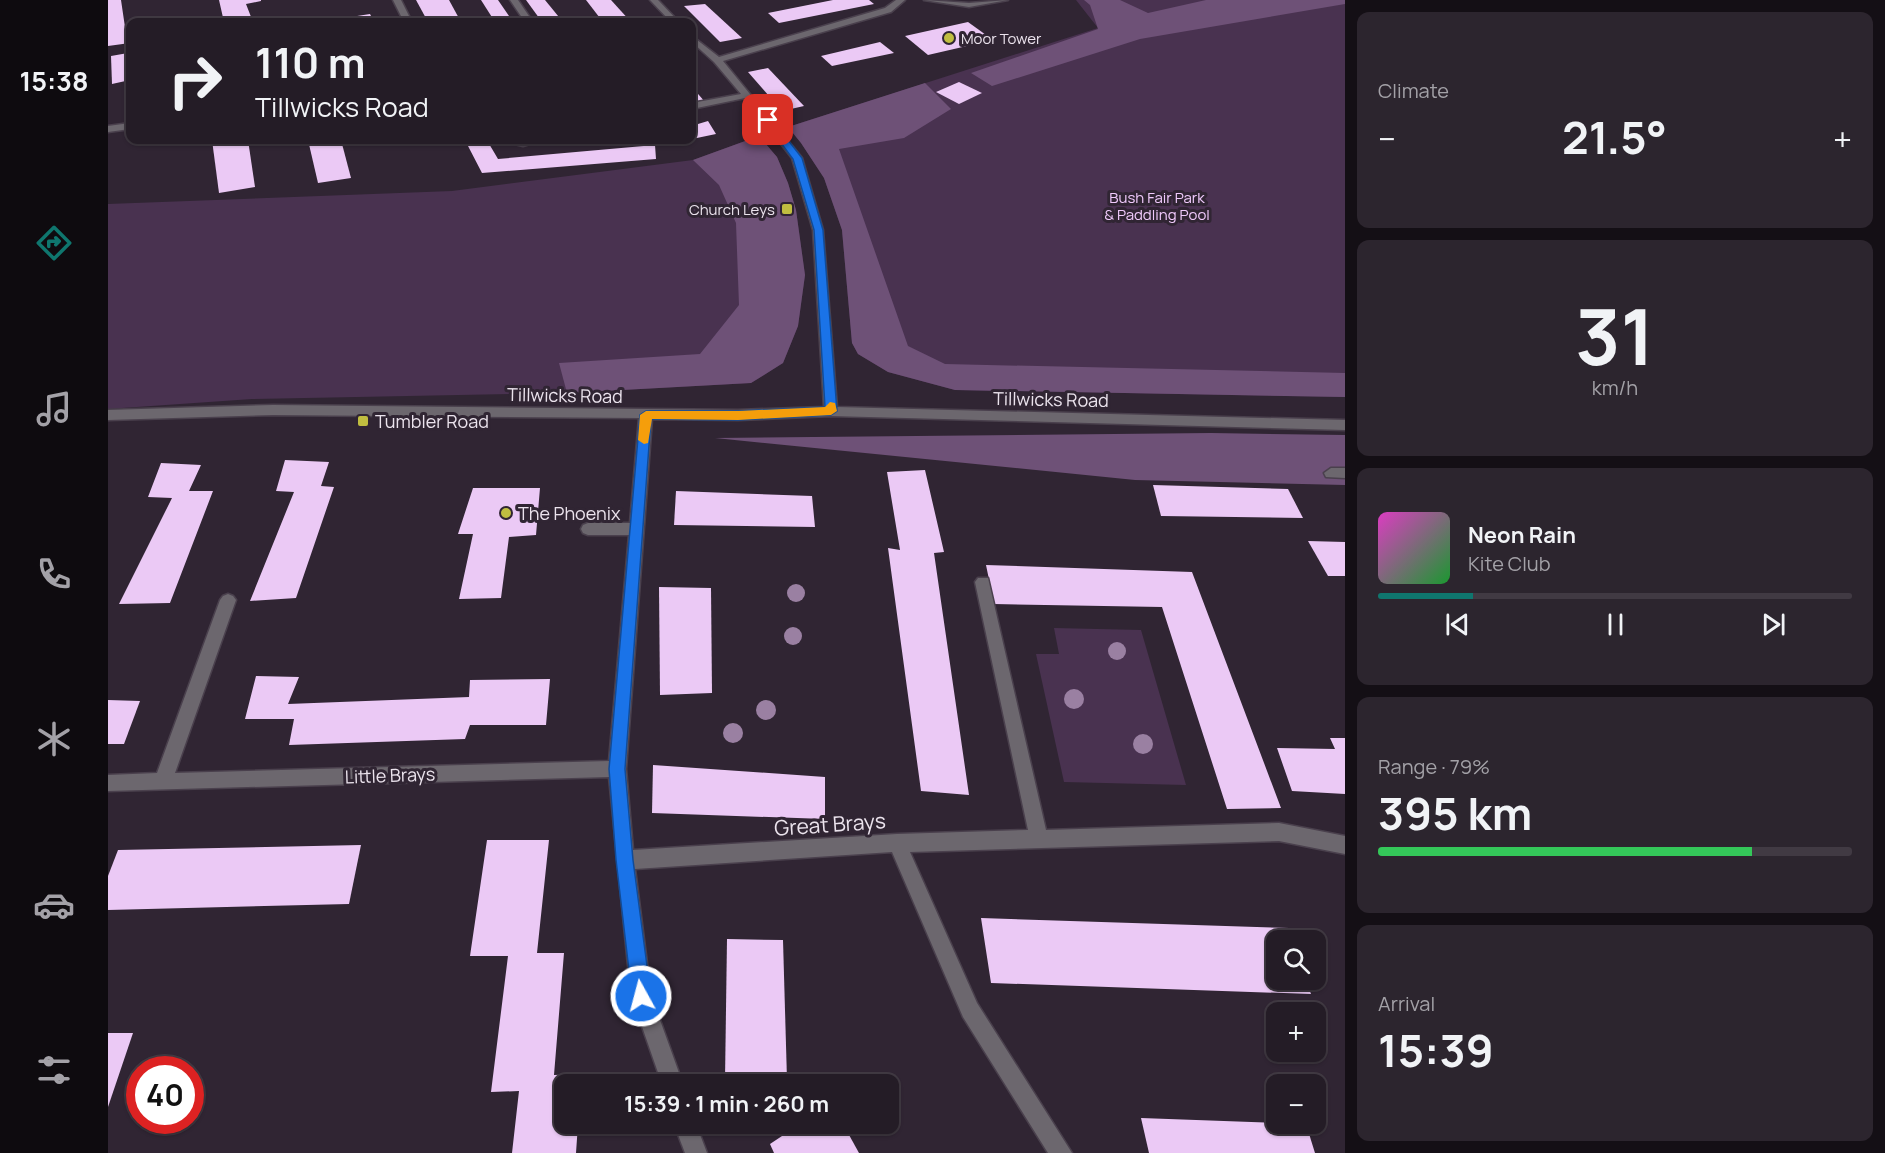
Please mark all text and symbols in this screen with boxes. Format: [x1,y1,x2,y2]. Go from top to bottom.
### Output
place label: Moor Tower [961,28,1042,49]
marker: Moor Tower [942,31,956,45]
text: 110 m [255,33,366,91]
icon: right [156,42,234,120]
text: 15:38 [19,62,89,99]
text: Climate [1378,77,1449,104]
text: Tillwicks Road [255,88,429,125]
pin [742,94,793,145]
icon: arrive [751,103,784,136]
text: 21.5° [1562,106,1667,168]
text: − [1378,116,1396,161]
text: + [1833,116,1852,161]
park label: Bush Fair Park & Paddling Pool [1104,187,1210,225]
place label: Church Leys [689,199,775,220]
marker: Church Leys [780,202,794,216]
icon: directions [33,222,75,264]
text: 31 [1575,282,1655,388]
text: km/h [1592,374,1638,401]
street label: Tillwicks Road [507,382,623,408]
street label: Tillwicks Road [993,386,1109,412]
icon: music [33,388,75,430]
place label: Tumbler Road [375,409,489,433]
marker: Tumbler Road [356,414,370,428]
place label: The Phoenix [518,501,621,525]
marker: The Phoenix [499,506,513,520]
text: Neon Rain [1468,520,1576,550]
text: Kite Club [1468,550,1551,577]
icon: phone [33,553,75,595]
icon: previous [1441,608,1474,641]
icon: pause [1599,608,1632,641]
icon: next [1757,608,1790,641]
icon: climate [33,718,75,760]
text: Range · 79% [1378,753,1490,780]
street label: Little Brays [344,761,436,789]
text: 395 km [1378,782,1532,844]
street label: Great Brays [773,806,887,842]
icon: car [33,884,75,926]
map controls [1266,930,1326,1134]
button: search [1266,930,1326,990]
position arrow [609,964,673,1028]
text: Arrival [1378,990,1435,1017]
button: + [1266,1002,1326,1062]
text: 15:39 [1378,1019,1494,1081]
icon: filters [33,1049,75,1091]
speed limit sign: 40 [126,1056,204,1134]
button: − [1266,1074,1326,1134]
text: 15:39 · 1 min · 260 m [624,1089,829,1119]

